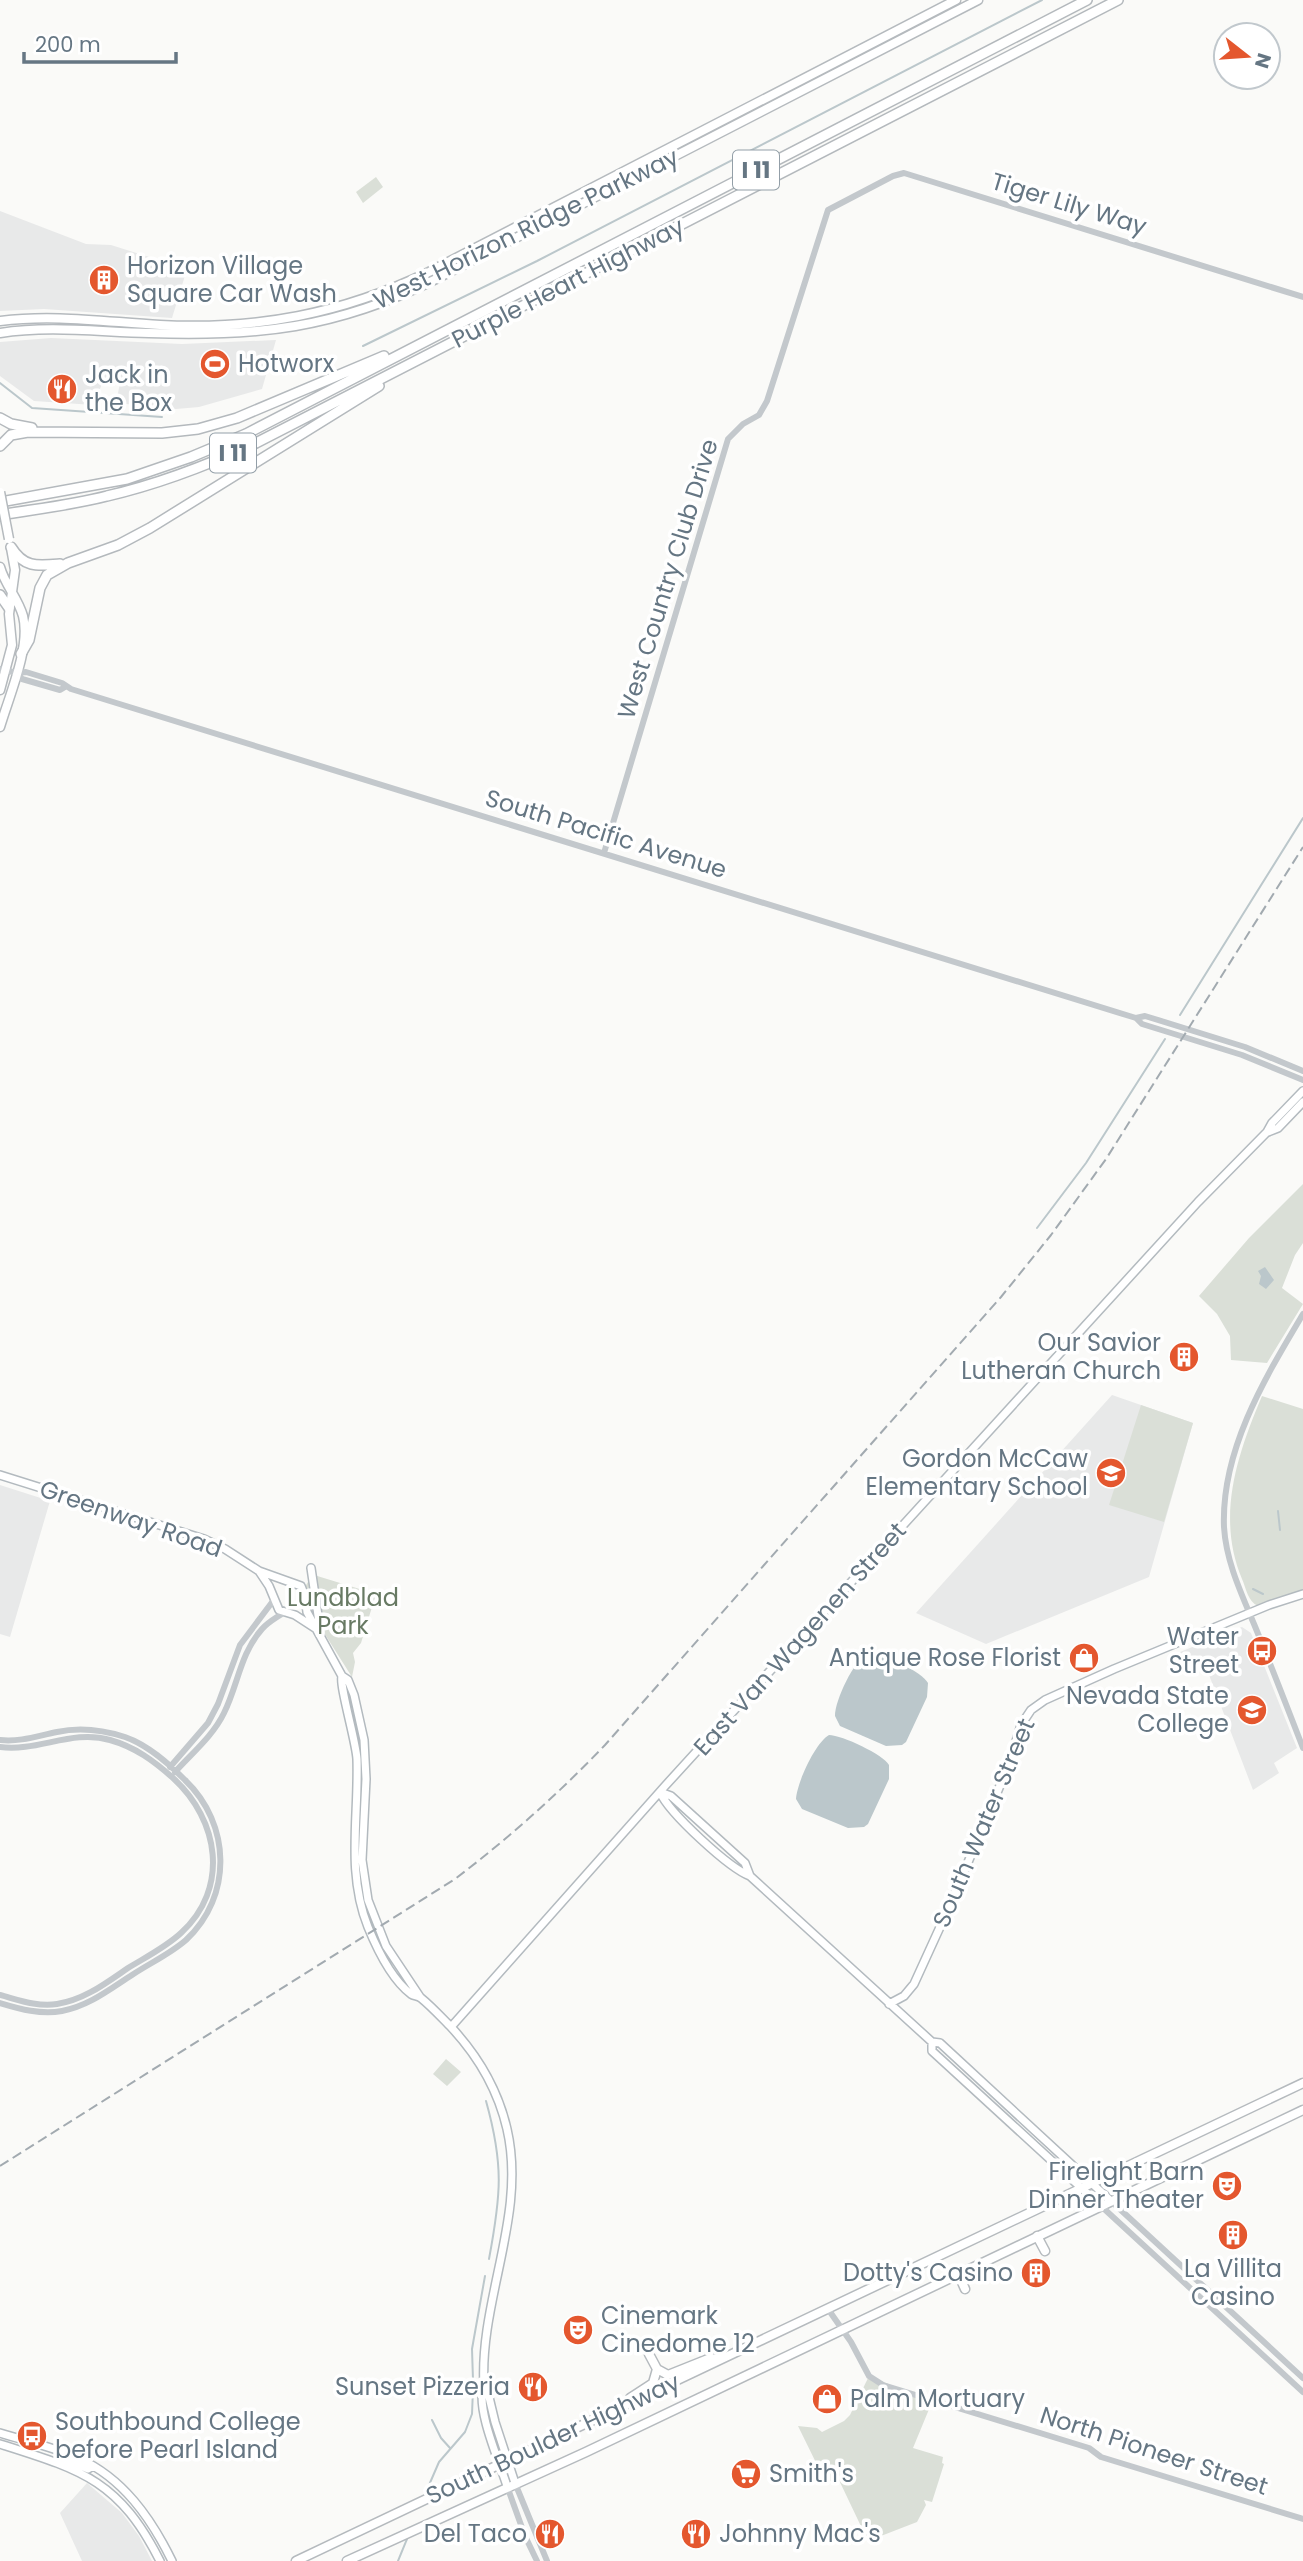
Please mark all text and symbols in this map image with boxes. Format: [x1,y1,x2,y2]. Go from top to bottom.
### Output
scale bar [24,21,177,65]
north arrow [1212,21,1282,91]
text: 200 m [35,30,101,59]
text: N [1248,50,1278,72]
street label: West Horizon Ridge Parkway [368,140,684,317]
road number: I 11 [733,150,779,190]
street label: Tiger Lily Way [988,164,1151,243]
street label: Purple Heart Highway [446,209,690,356]
place label: Horizon Village Square Car Wash [127,249,337,310]
building icon: Horizon Village Square Car Wash [87,263,121,297]
sports icon: Hotworx [198,347,232,381]
place label: Hotworx [238,347,335,380]
place label: Jack in the Box [85,358,172,419]
restaurant icon: Jack in the Box [45,372,79,406]
road number: I 11 [210,433,256,472]
street label: West Country Club Drive [609,435,726,723]
street label: South Pacific Avenue [481,781,731,886]
place label: Our Savior Lutheran Church [961,1326,1161,1387]
building icon: Our Savior Lutheran Church [1167,1340,1201,1374]
place label: Gordon McCaw Elementary School [865,1442,1088,1503]
school or university icon: Gordon McCaw Elementary School [1094,1456,1128,1490]
street label: Greenway Road [36,1472,227,1565]
street label: East Van Wagenen Street [686,1515,913,1762]
park label: Lundblad Park [287,1581,399,1642]
place label: Water Street [1167,1620,1239,1681]
bus stop icon: Water Street [1245,1634,1279,1668]
place label: Antique Rose Florist [829,1641,1061,1674]
shop icon: Antique Rose Florist [1067,1641,1101,1675]
place label: Nevada State College [1066,1679,1229,1740]
school or university icon: Nevada State College [1235,1693,1269,1727]
street label: South Water Street [925,1713,1043,1932]
place label: Firelight Barn Dinner Theater [1028,2155,1204,2216]
theatre icon: Firelight Barn Dinner Theater [1210,2169,1244,2203]
building icon: La Villita Casino [1216,2218,1250,2252]
place label: La Villita Casino [1184,2252,1282,2313]
place label: Dotty's Casino [843,2256,1013,2289]
building icon: Dotty's Casino [1019,2256,1053,2290]
place label: Cinemark Cinedome 12 [601,2299,755,2360]
theatre icon: Cinemark Cinedome 12 [561,2313,595,2347]
street label: South Boulder Highway [420,2365,686,2512]
place label: Sunset Pizzeria [335,2370,510,2403]
restaurant icon: Sunset Pizzeria [516,2370,550,2404]
shop icon: Palm Mortuary [810,2382,844,2416]
place label: Palm Mortuary [850,2382,1025,2415]
street label: North Pioneer Street [1036,2398,1272,2503]
place label: Southbound College before Pearl Island [55,2405,301,2466]
bus stop icon: Southbound College before Pearl Island [15,2419,49,2453]
supermarket icon: Smith's [729,2457,763,2491]
place label: Smith's [769,2457,854,2490]
place label: Del Taco [424,2517,527,2550]
restaurant icon: Del Taco [533,2517,567,2551]
restaurant icon: Johnny Mac's [679,2517,713,2551]
place label: Johnny Mac's [719,2517,881,2550]

